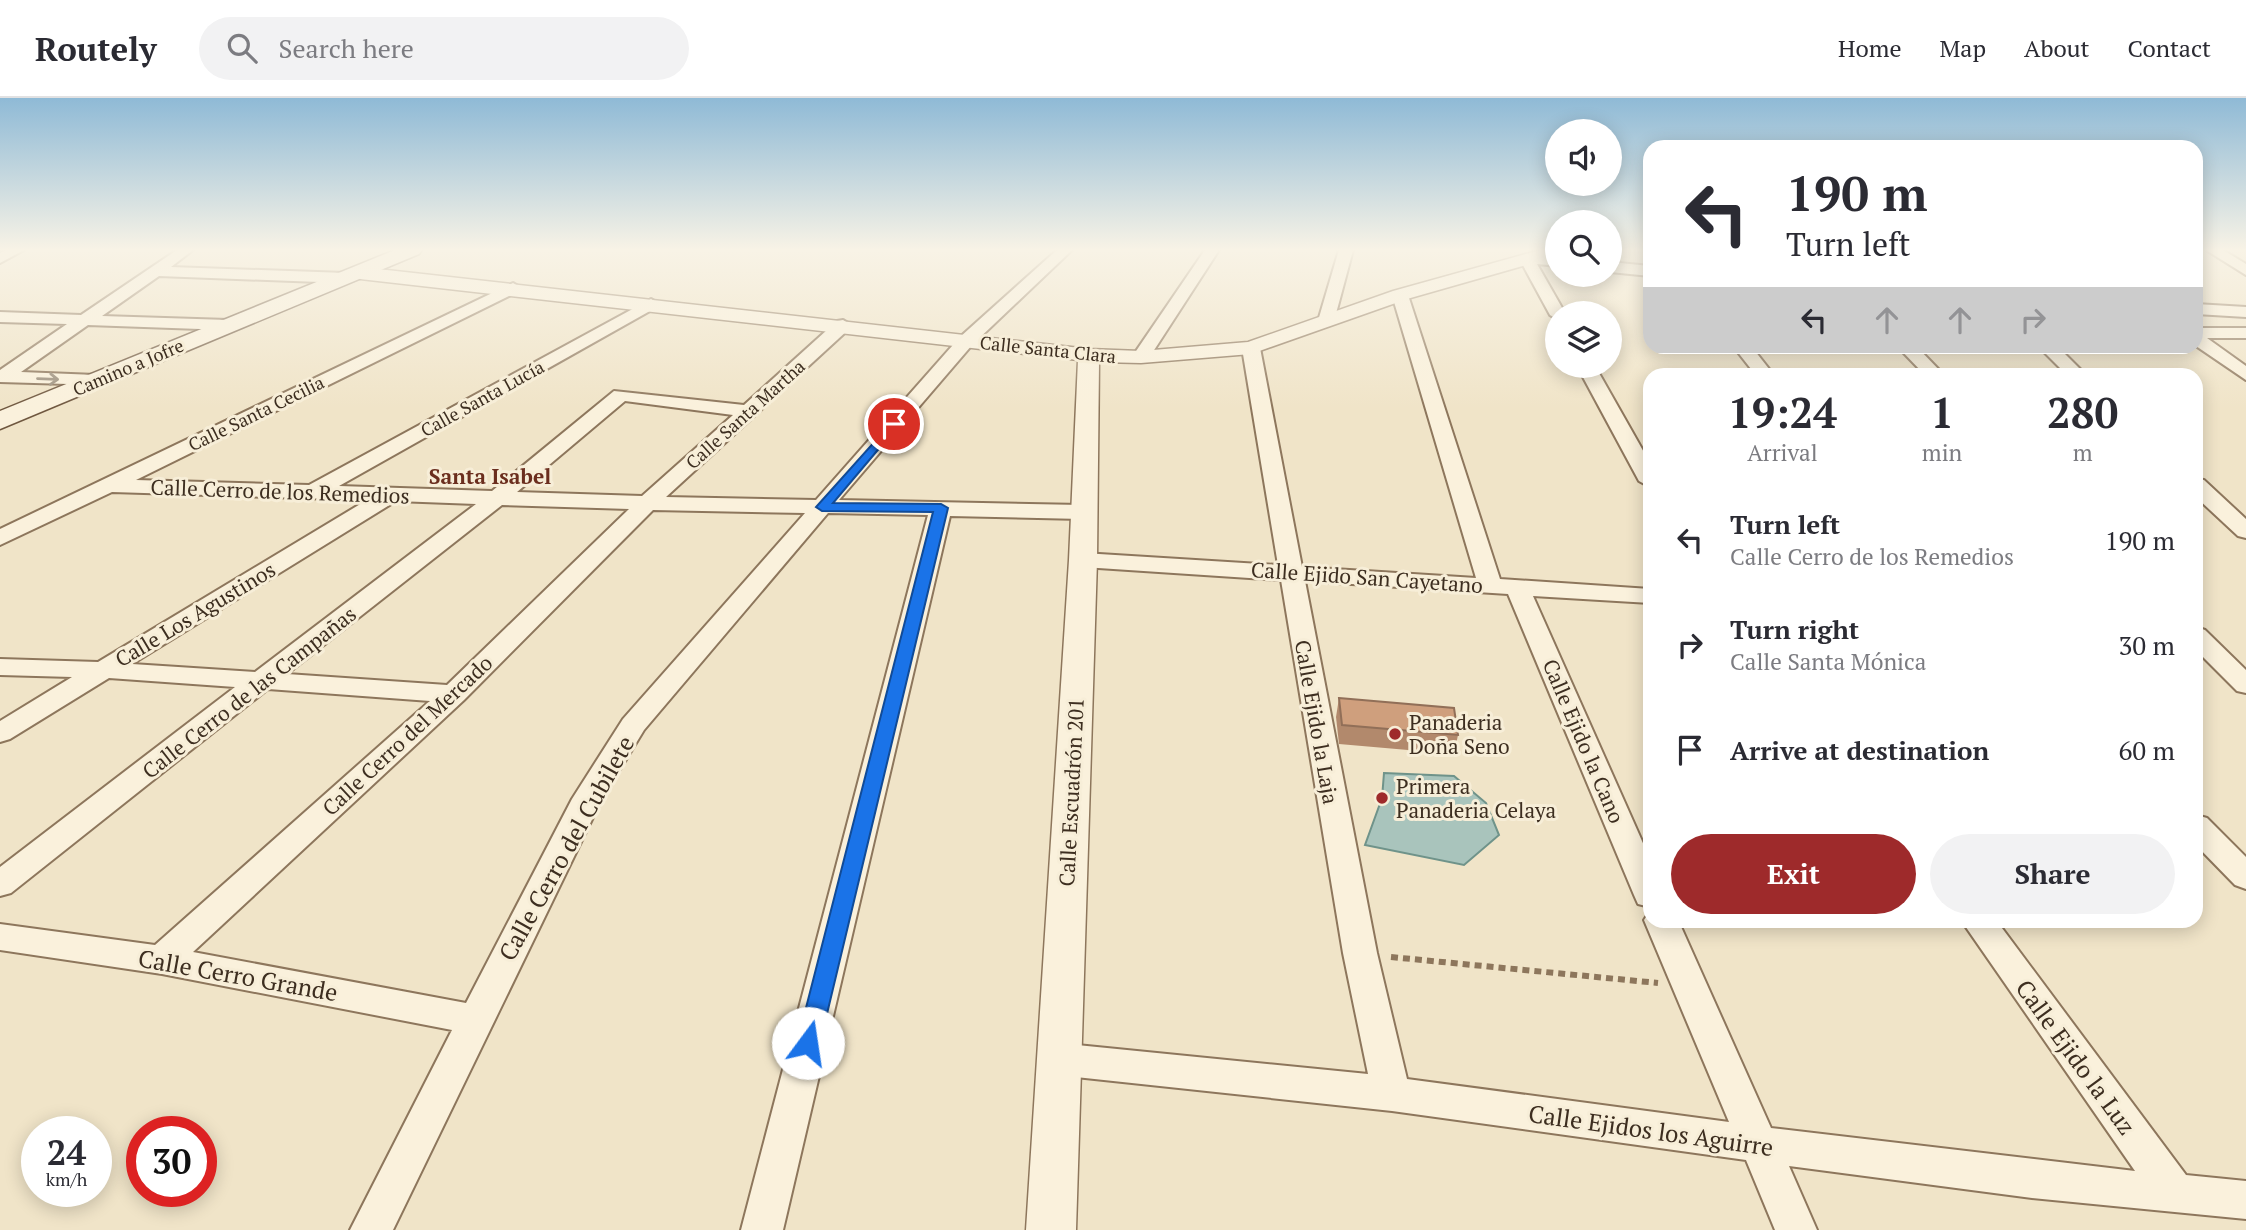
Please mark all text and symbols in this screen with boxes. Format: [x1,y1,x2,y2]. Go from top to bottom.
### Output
search box [199,17,689,80]
text: Routely [35,27,157,70]
icon: search [223,29,261,67]
text: Search here [279,31,414,65]
text: Home [1838,32,1902,64]
text: Map [1940,32,1986,64]
text: About [2024,32,2090,64]
text: Contact [2128,32,2211,64]
map controls [1545,119,1622,378]
button: sound [1545,119,1622,196]
text: 190 m [1786,160,1928,225]
icon: left [1671,168,1762,259]
button: search [1545,210,1622,287]
text: Turn left [1786,223,1910,265]
button: layers [1545,301,1622,378]
icon: left [1795,301,1833,339]
icon: ahead [1868,301,1906,339]
icon: ahead [1941,301,1979,339]
icon: right [2014,301,2052,339]
street label: Calle Santa Clara [979,330,1117,368]
street label: Camino a Jofre [69,333,187,401]
street label: Calle Santa Lucía [416,354,548,442]
street label: Calle Santa Martha [680,354,810,474]
street label: Calle Santa Cecilia [184,370,328,456]
one-way arrow [36,372,59,385]
text: 19:24 [1728,384,1837,440]
text: 1 [1930,384,1954,440]
text: 280 [2047,384,2118,440]
pin [864,394,924,454]
icon: arrive [875,405,913,443]
text: Arrival [1747,437,1818,468]
text: min [1922,437,1962,468]
text: m [2073,437,2093,468]
district label: Santa Isabel [429,462,551,490]
street label: Calle Cerro de los Remedios [150,472,410,510]
text: Turn left [1730,507,1840,541]
icon: left [1671,521,1709,559]
text: 190 m [2105,523,2175,557]
text: Calle Cerro de los Remedios [1730,541,2014,572]
street label: Calle Los Agustinos [110,555,280,673]
street label: Calle Ejido San Cayetano [1250,555,1484,599]
street label: Calle Cerro de las Campañas [136,600,362,784]
text: Turn right [1730,612,1859,646]
icon: right [1671,626,1709,664]
text: 30 m [2119,628,2175,662]
street label: Calle Ejido la Laja [1289,638,1345,807]
text: Calle Santa Mónica [1730,646,1926,677]
street label: Calle Cerro del Mercado [316,649,498,821]
street label: Calle Ejido la Cano [1537,655,1631,827]
street label: Calle Escuadrón 201 [1052,697,1090,887]
place label: Panaderia Doña Seno [1409,708,1510,760]
marker: Panaderia Doña Seno [1387,726,1403,742]
street label: Calle Cerro del Cubilete [491,730,641,966]
icon: arrive [1671,731,1709,769]
text: Arrive at destination [1730,733,1989,767]
text: 60 m [2119,733,2175,767]
place label: Primera Panaderia Celaya [1396,772,1557,824]
marker: Primera Panaderia Celaya [1374,790,1390,806]
button: Exit [1671,834,1916,914]
button: Share [1930,834,2175,914]
street label: Calle Cerro Grande [136,942,340,1008]
street label: Calle Ejido la Luz [2009,973,2143,1141]
position arrow [771,1006,845,1080]
street label: Calle Ejidos los Aguirre [1527,1097,1775,1163]
speed limit sign: 30 [126,1116,217,1207]
text: 24 [47,1129,86,1175]
text: km/h [46,1167,87,1191]

